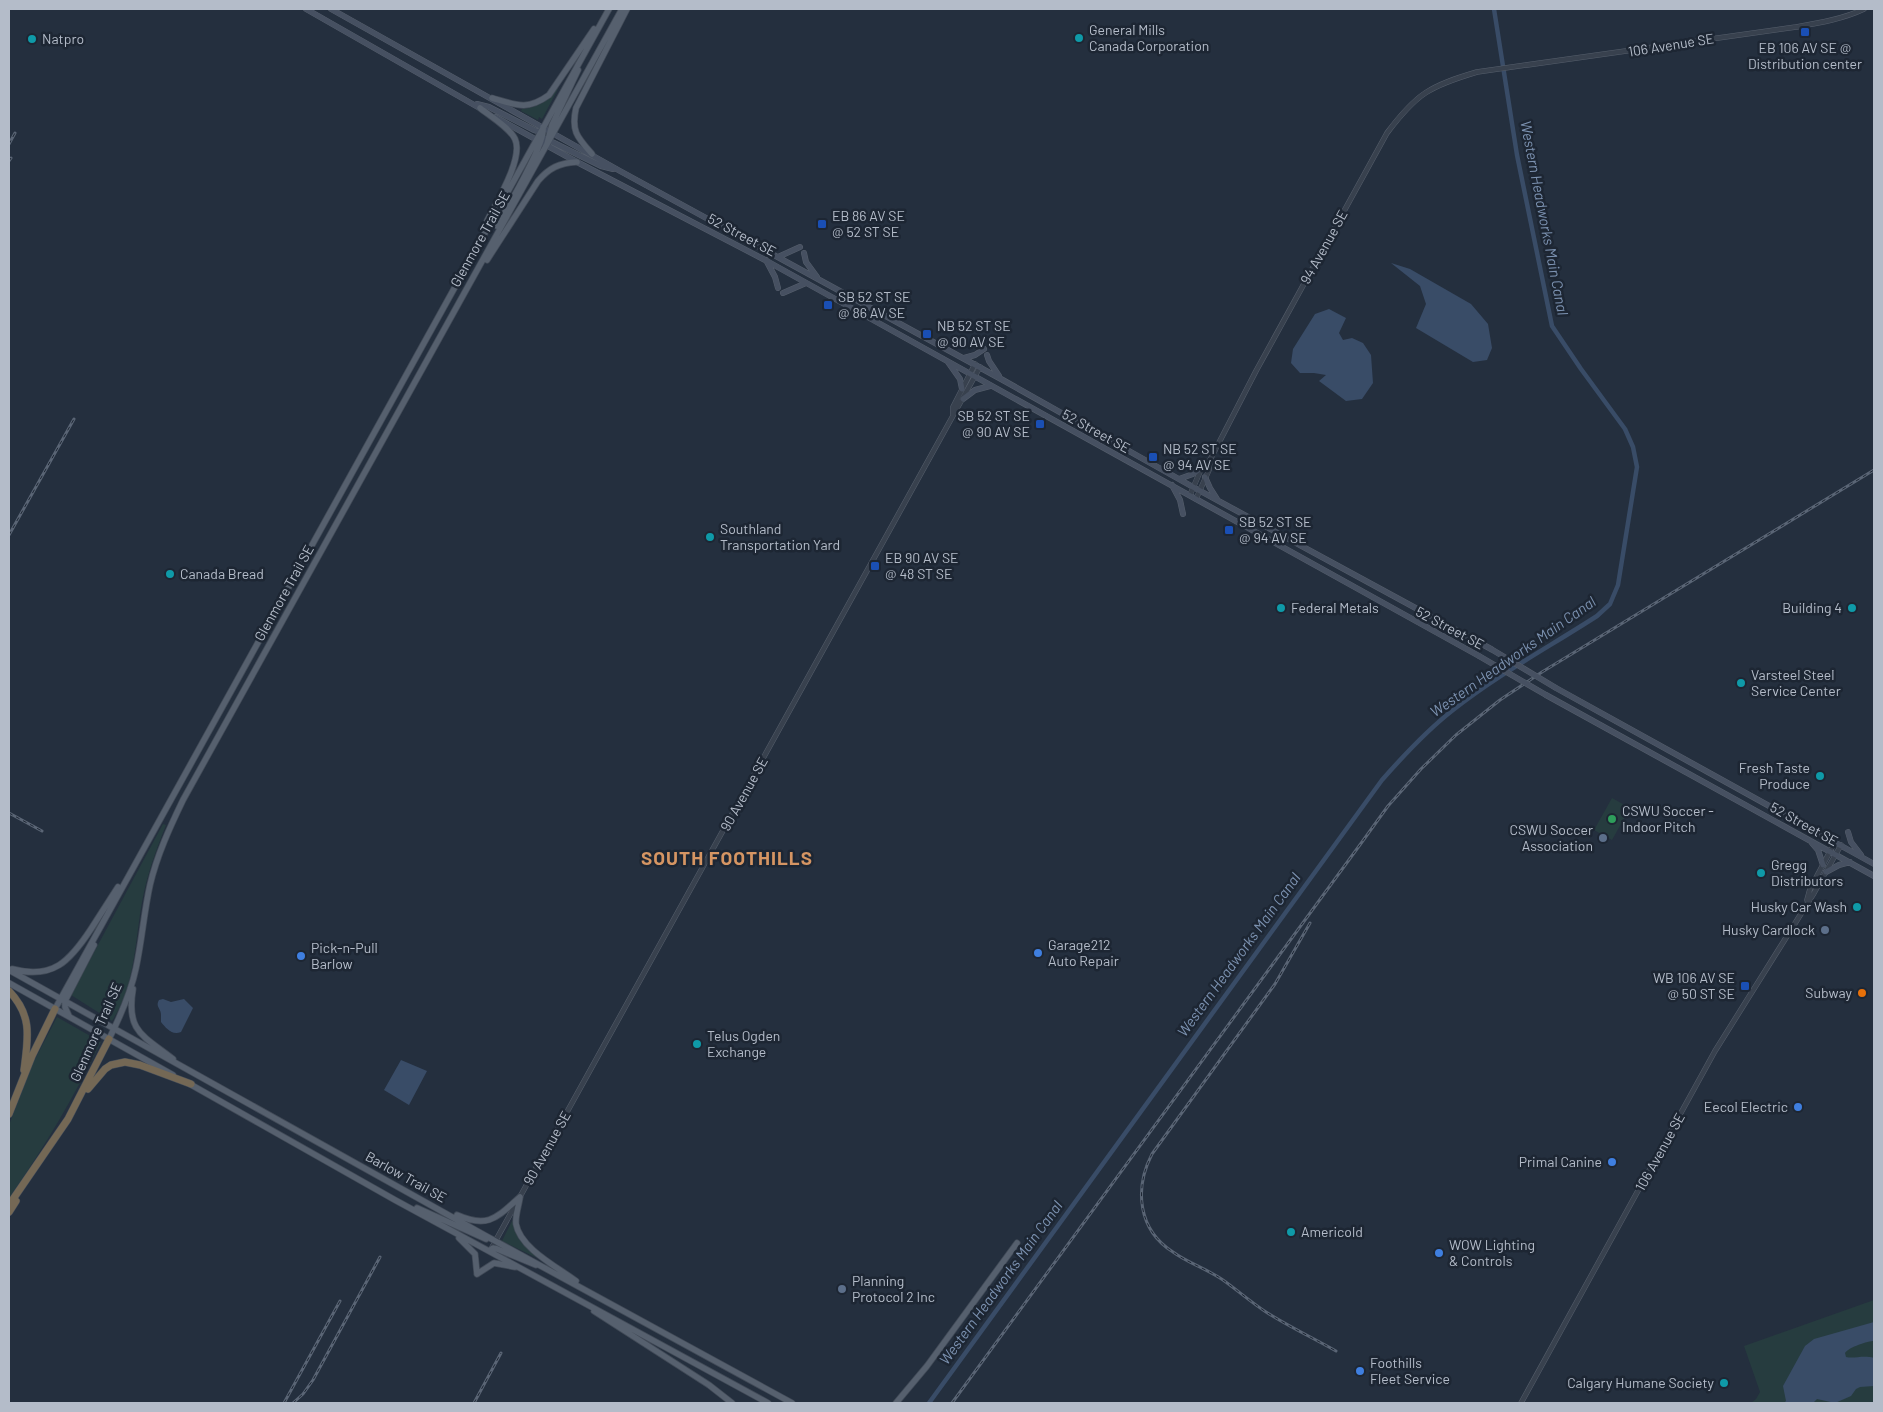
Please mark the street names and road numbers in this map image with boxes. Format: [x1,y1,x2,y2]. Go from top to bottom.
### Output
street label: 106 Avenue SE [1627,29,1715,60]
street label: Glenmore Trail SE [446,188,513,290]
street label: 94 Avenue SE [1296,207,1351,287]
street label: 52 Street SE [705,209,779,260]
street label: 52 Street SE [1059,405,1133,456]
street label: Glenmore Trail SE [250,542,317,644]
street label: 52 Street SE [1413,602,1487,653]
street label: 90 Avenue SE [716,754,771,834]
street label: 52 Street SE [1767,798,1841,849]
street label: Glenmore Trail SE [66,980,125,1084]
street label: 90 Avenue SE [519,1108,574,1188]
street label: 106 Avenue SE [1631,1110,1688,1194]
street label: Barlow Trail SE [363,1147,450,1206]

